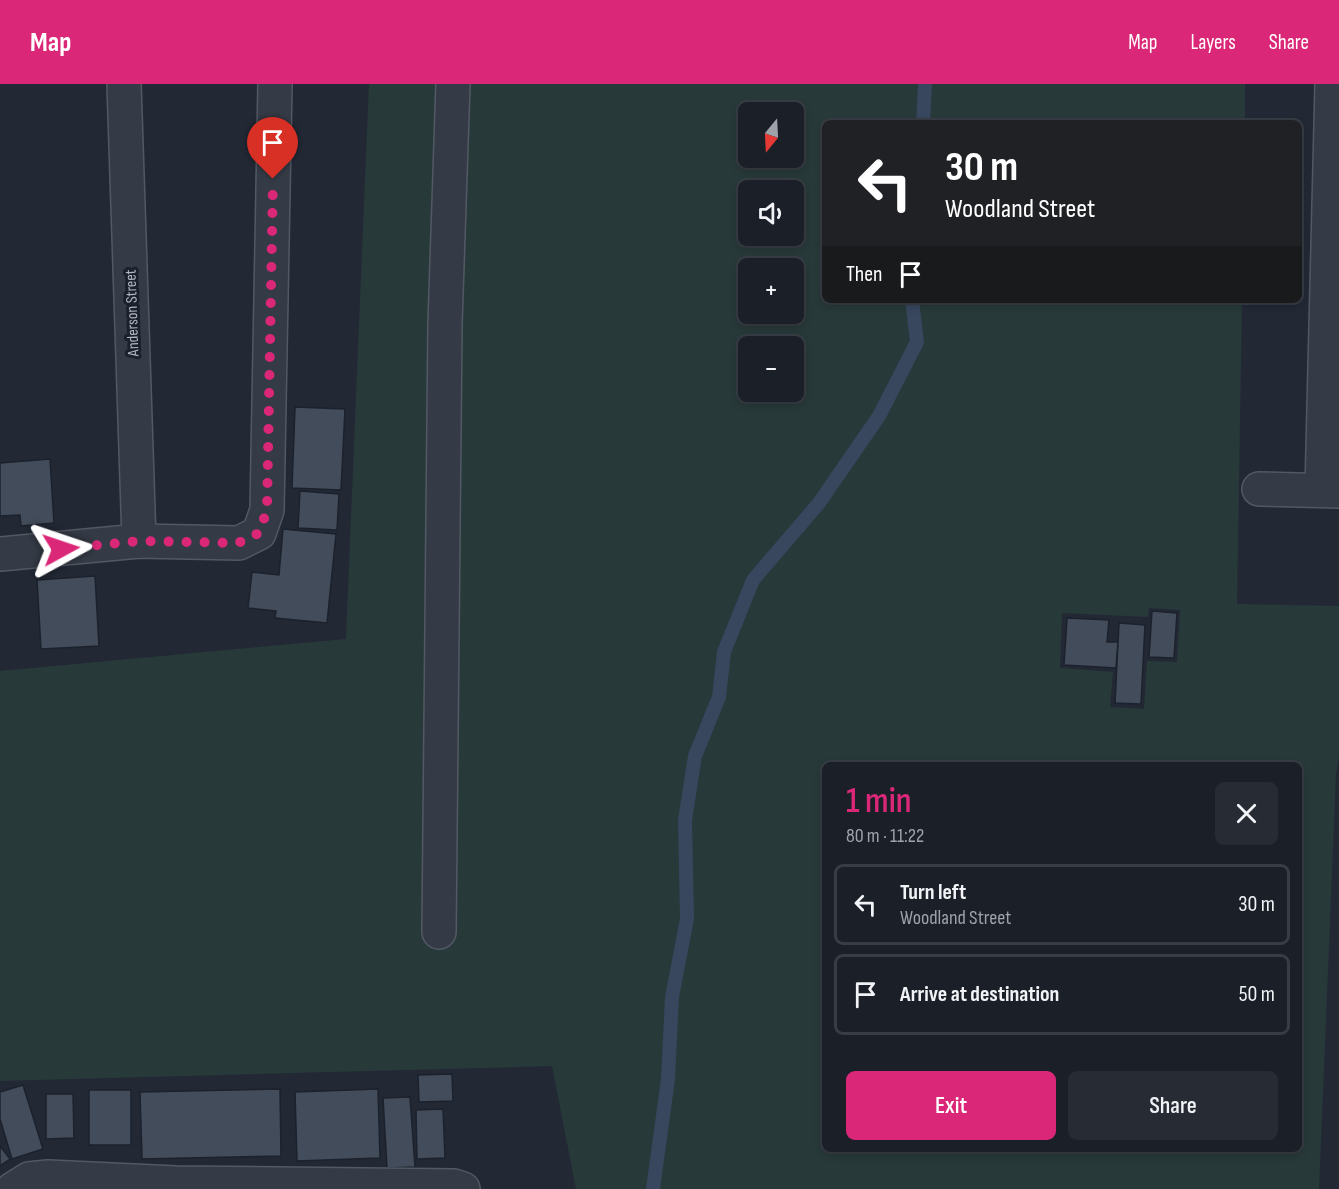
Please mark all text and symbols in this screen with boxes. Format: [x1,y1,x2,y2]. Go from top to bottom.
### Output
text: Map [30,26,71,59]
text: Map [1128,30,1157,55]
text: Layers [1190,30,1236,55]
text: Share [1269,30,1309,55]
north arrow [738,102,804,168]
map controls [738,102,804,402]
pin [247,117,298,179]
icon: arrive [256,126,289,159]
text: 30 m [945,142,1018,193]
icon: left [846,144,924,222]
button: sound [738,180,804,246]
text: Woodland Street [945,193,1095,225]
button: + [738,258,804,324]
icon: arrive [894,258,927,291]
text: Then [846,261,882,288]
street label: Anderson Street [121,269,144,358]
button: − [738,336,804,402]
position arrow [29,517,93,581]
text: 1 min [846,780,911,823]
button: close [1215,782,1278,845]
text: 80 m · 11:22 [846,824,924,848]
text: Turn left [900,879,966,906]
icon: left [849,888,882,921]
text: 30 m [1238,891,1275,918]
text: Woodland Street [900,906,1011,930]
icon: arrive [849,978,882,1011]
text: Arrive at destination [900,981,1059,1008]
text: 50 m [1239,981,1275,1008]
button: Exit [846,1071,1056,1140]
button: Share [1068,1071,1278,1140]

